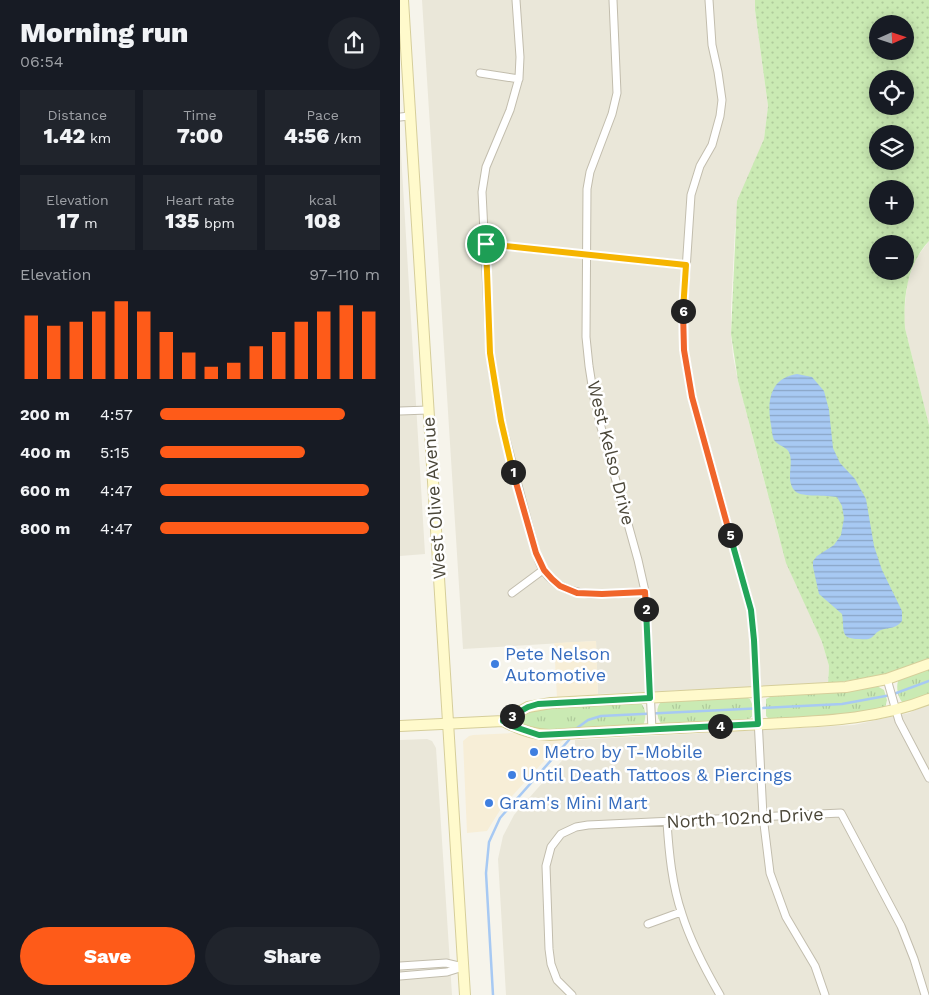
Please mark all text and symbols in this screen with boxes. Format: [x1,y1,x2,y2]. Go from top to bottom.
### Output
north arrow [869,15,914,60]
map controls [869,15,914,280]
text: Morning run [20,16,188,49]
button: share [328,17,380,69]
text: 06:54 [20,52,64,71]
button: locate [869,70,914,115]
text: Distance [48,107,107,123]
text: Time [183,107,217,123]
text: Pace [306,107,339,123]
text: 1.42 [43,123,85,148]
text: 7:00 [177,123,223,148]
text: 4:56 [284,123,329,148]
button: layers [869,125,914,170]
text: km [85,130,111,146]
text: /km [329,130,361,146]
button: + [869,180,914,225]
text: Elevation [46,192,109,208]
text: Heart rate [165,192,235,208]
text: kcal [309,192,337,208]
text: 17 [57,208,80,233]
text: 135 [165,208,199,233]
text: 108 [305,208,341,233]
text: m [80,215,98,231]
text: bpm [199,215,235,231]
pin [465,223,507,265]
icon: arrive [472,230,500,258]
button: − [869,235,914,280]
text: Elevation [20,265,91,284]
text: 97–110 m [309,265,380,284]
pin: 6 [670,298,696,324]
text: 6 [679,303,688,319]
street label: West Kelso Drive [583,378,640,527]
text: 200 m [20,405,70,424]
text: 4:57 [100,405,133,424]
street label: West Olive Avenue [417,416,450,580]
text: 400 m [20,443,71,462]
text: 5:15 [100,443,130,462]
pin: 1 [500,460,526,484]
text: 1 [510,464,517,480]
text: 600 m [20,481,70,500]
text: 4:47 [100,481,132,500]
text: 800 m [20,519,70,538]
text: 4:47 [100,519,132,538]
pin: 5 [718,522,742,548]
text: 5 [726,527,735,543]
pin: 2 [634,596,658,622]
text: 2 [642,601,651,617]
place label: Pete Nelson Automotive [505,643,610,685]
marker: Pete Nelson Automotive [489,658,501,670]
pin: 3 [500,704,524,728]
text: 3 [508,708,517,724]
pin: 4 [708,714,732,738]
text: 4 [716,718,725,734]
place label: Metro by T-Mobile [544,741,703,762]
marker: Metro by T-Mobile [528,746,540,758]
place label: Until Death Tattoos & Piercings [522,764,792,785]
marker: Until Death Tattoos & Piercings [506,769,518,781]
place label: Gram's Mini Mart [499,792,648,813]
marker: Gram's Mini Mart [483,797,495,809]
street label: North 102nd Drive [666,803,824,832]
button: Save [20,927,195,985]
button: Share [205,927,380,985]

